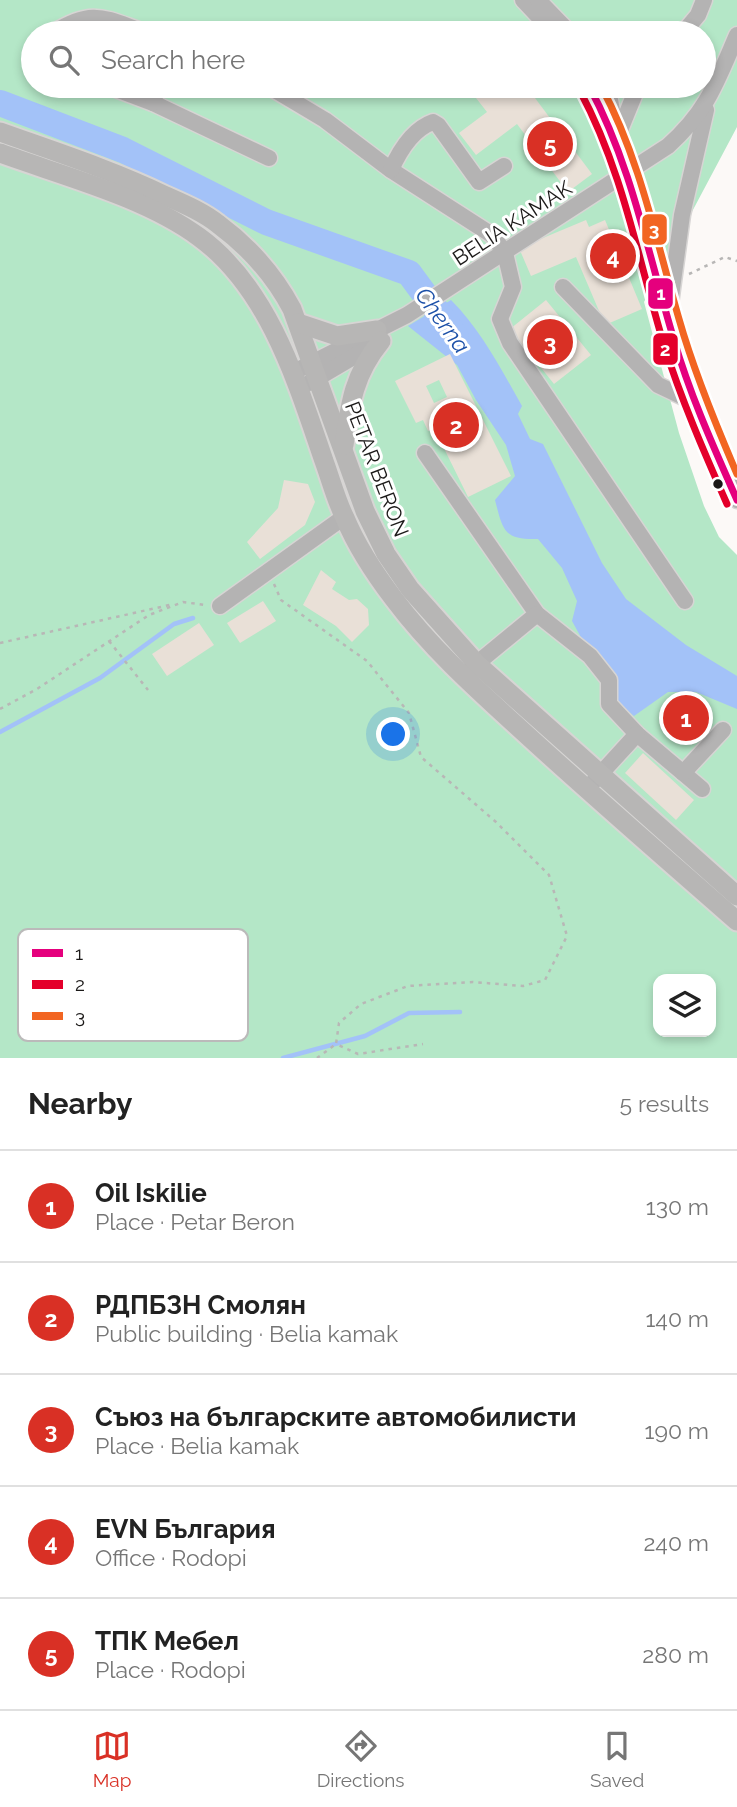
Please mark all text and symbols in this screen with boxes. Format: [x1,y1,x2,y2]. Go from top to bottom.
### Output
search box [21,21,716,98]
icon: search [45,41,83,79]
text: Search here [101,45,245,75]
pin: 5 [527,118,573,170]
street label: BELIA KAMAK [448,175,577,271]
line badge: 3 [641,213,668,246]
text: 3 [649,218,659,240]
pin: 4 [590,230,636,282]
line badge: 1 [647,277,674,310]
water label: Cherna [410,282,476,358]
text: 1 [656,282,666,304]
pin: 3 [527,316,573,368]
line badge: 2 [652,332,679,366]
text: 2 [660,338,670,360]
street label: PETAR BERON [340,398,414,540]
pin: 2 [433,399,479,451]
unlabelled marker [711,477,725,491]
pin: 1 [663,692,709,744]
your location [376,717,410,751]
legend [18,929,248,1041]
text: 1 [75,942,83,964]
text: 2 [75,973,85,995]
map controls [653,974,716,1037]
button: layers [653,974,716,1037]
text: 3 [75,1005,85,1027]
text: Nearby [28,1086,132,1121]
text: 5 results [620,1090,709,1117]
text: Oil Iskilie [95,1178,207,1208]
text: 1 [45,1193,57,1220]
text: 130 m [646,1193,709,1220]
text: Place · Petar Beron [95,1208,295,1235]
text: РДПБЗН Смолян [95,1290,306,1320]
text: 2 [45,1305,57,1332]
text: 140 m [646,1305,709,1332]
text: Public building · Belia kamak [95,1320,398,1347]
text: Съюз на българските автомобилисти [95,1402,576,1432]
text: 3 [45,1417,57,1444]
text: 190 m [645,1417,709,1444]
text: Place · Belia kamak [95,1432,299,1459]
text: EVN България [95,1514,276,1544]
text: 4 [44,1529,58,1556]
text: 240 m [643,1529,709,1556]
text: Office · Rodopi [95,1544,247,1571]
text: ТПК Мебел [95,1626,239,1656]
text: 5 [45,1641,57,1668]
text: 280 m [642,1641,709,1668]
text: Place · Rodopi [95,1656,246,1683]
tab: Map [93,1727,131,1791]
tab: Directions [317,1727,405,1791]
tab: Saved [590,1727,644,1791]

